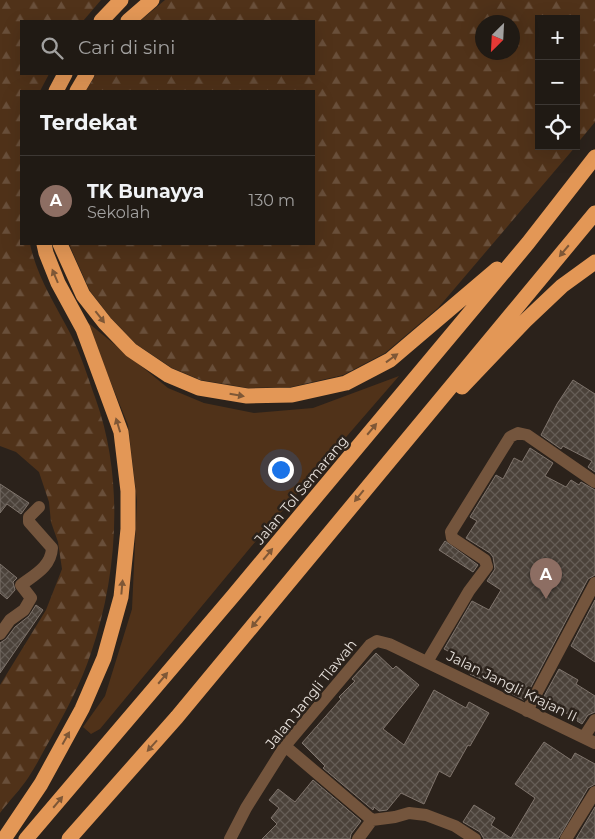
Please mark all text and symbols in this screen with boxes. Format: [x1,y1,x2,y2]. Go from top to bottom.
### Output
north arrow [475,15,520,60]
map controls [535,15,580,150]
button: + [535,15,580,60]
search box [20,20,315,75]
icon: search [38,34,66,62]
text: Cari di sini [78,36,175,59]
button: − [535,60,580,105]
button: locate [535,105,580,150]
text: Terdekat [40,110,137,135]
text: TK Bunayya [87,180,204,203]
text: A [50,191,62,210]
text: 130 m [248,191,295,210]
text: Sekolah [87,203,150,222]
one-way arrow [558,244,569,257]
one-way arrow [51,268,59,283]
one-way arrow [95,310,105,324]
one-way arrow [385,352,398,363]
one-way arrow [230,391,246,399]
one-way arrow [114,417,122,432]
one-way arrow [367,423,378,436]
street label: Jalan Tol Semarang [250,432,352,549]
your location [268,457,294,483]
one-way arrow [354,489,365,502]
one-way arrow [262,548,273,560]
pin: A [530,558,562,599]
one-way arrow [119,578,127,594]
one-way arrow [250,615,261,628]
street label: Jalan Jangli Tlawah [261,636,361,753]
street label: Jalan Jangli Krajan II [443,646,580,725]
one-way arrow [158,672,169,685]
one-way arrow [62,731,70,745]
one-way arrow [146,740,157,753]
one-way arrow [52,796,63,808]

